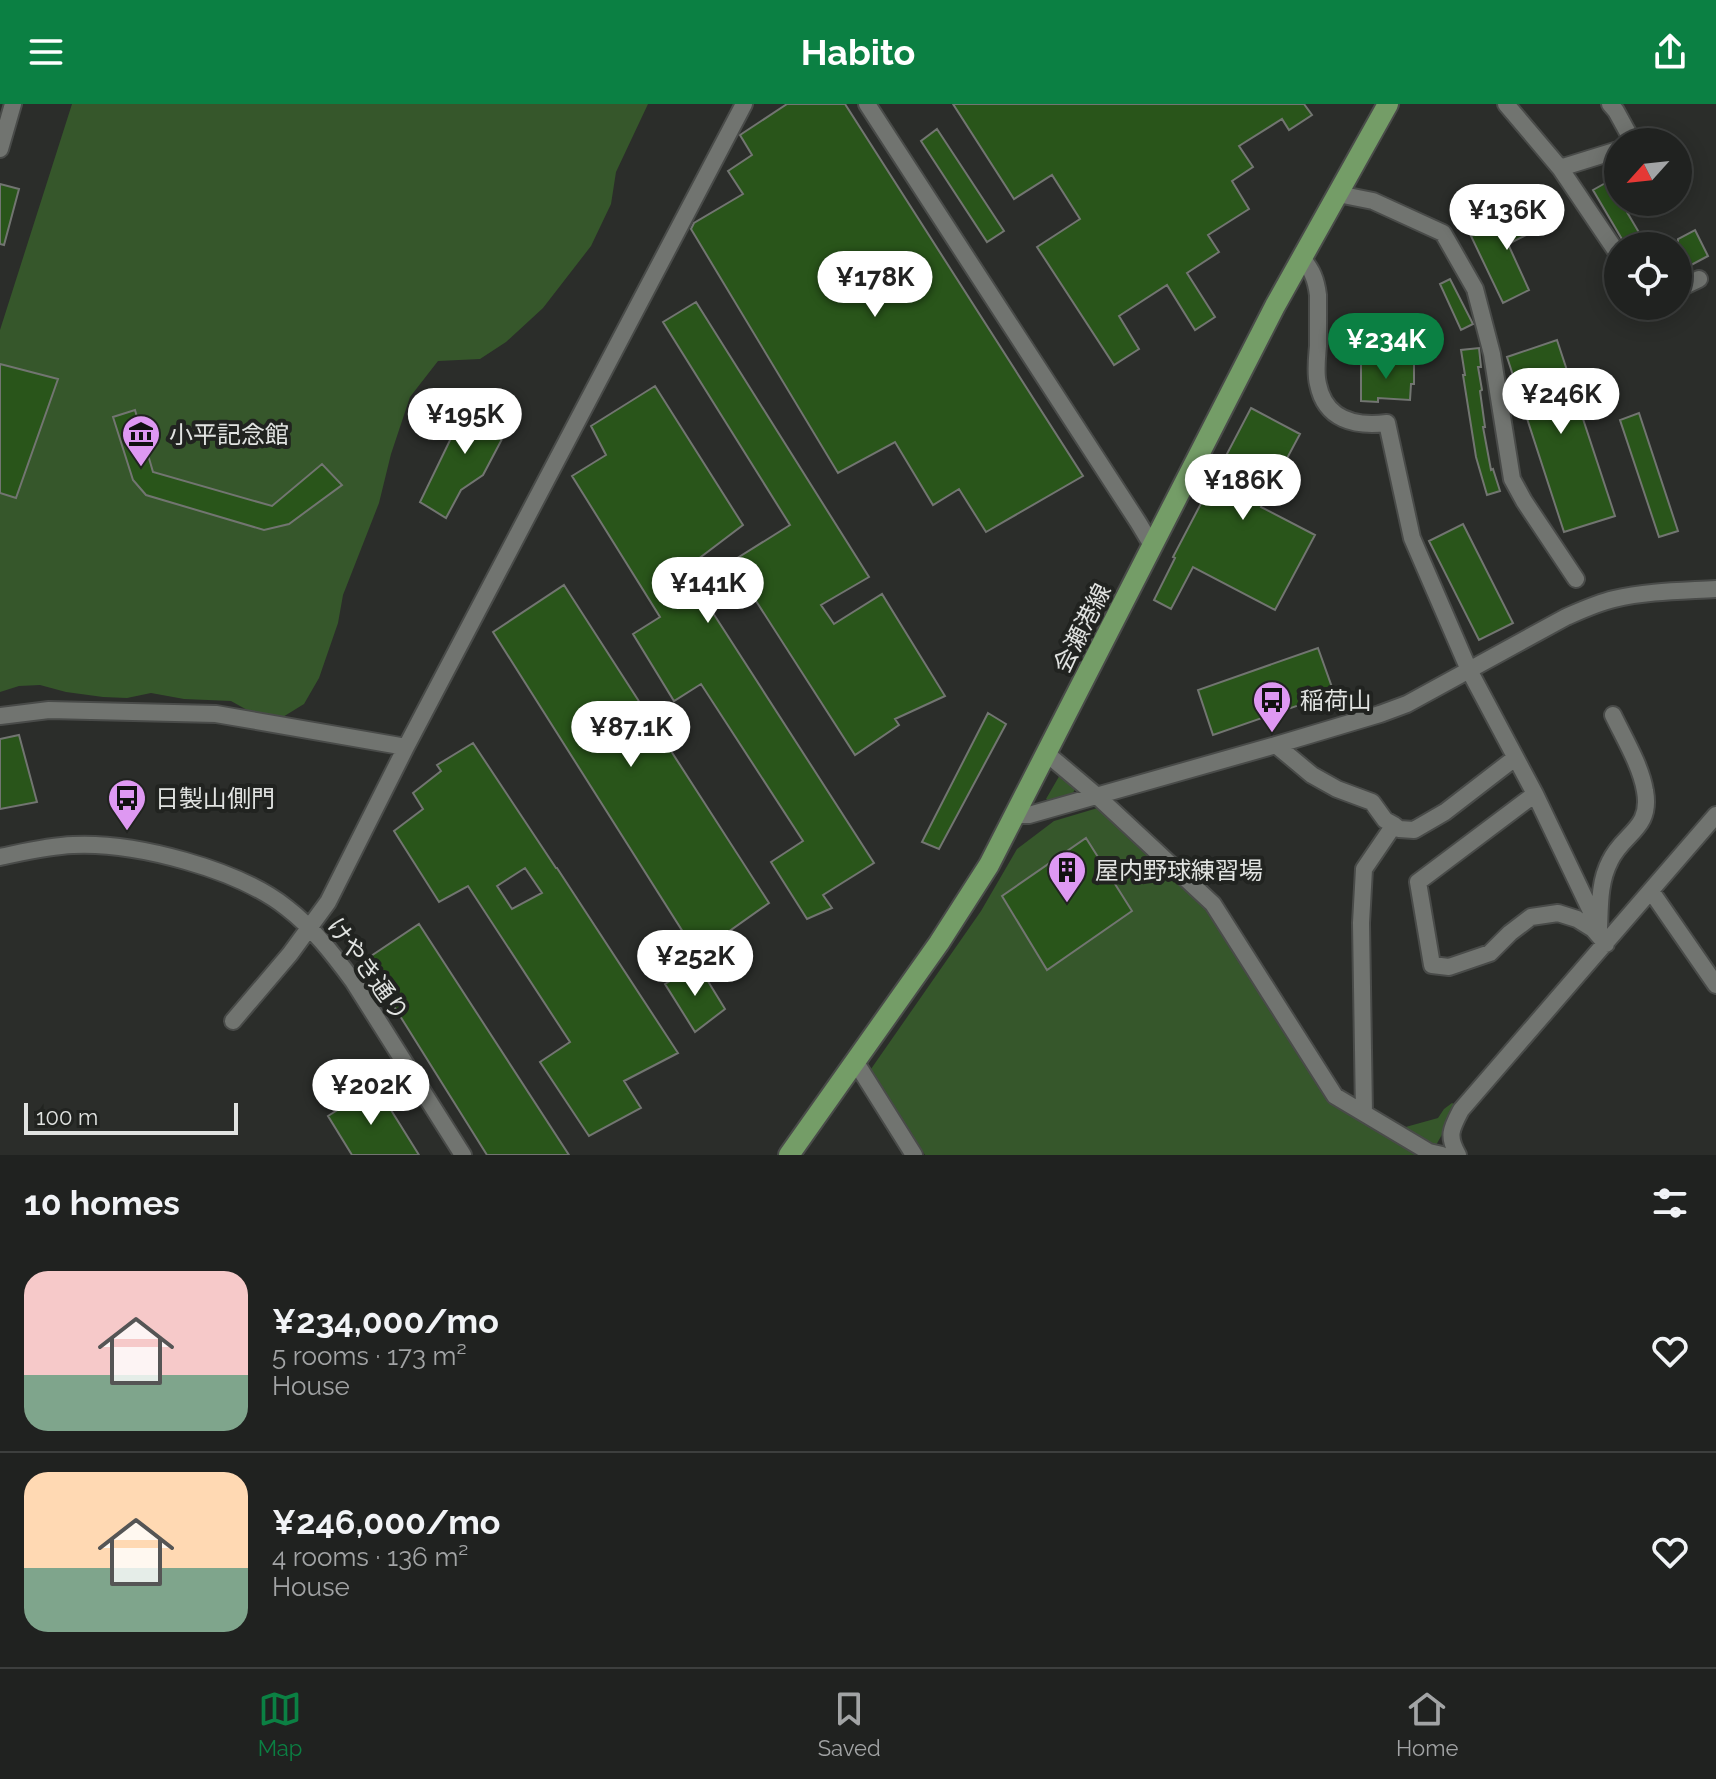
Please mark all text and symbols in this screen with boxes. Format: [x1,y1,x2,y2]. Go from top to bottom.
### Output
icon: menu [24,30,68,74]
icon: share [1648,30,1692,74]
text: Habito [801,31,915,73]
north arrow [1604,128,1692,216]
map controls [1604,128,1692,320]
pin: ¥136K [1451,184,1563,252]
text: ¥136K [1467,195,1547,225]
button: locate [1604,232,1692,320]
pin: ¥178K [819,251,931,319]
text: ¥178K [835,262,915,292]
pin: ¥234K [1330,313,1442,381]
text: ¥234K [1346,324,1426,354]
pin: ¥246K [1505,368,1617,436]
text: ¥246K [1520,379,1602,409]
pin: ¥195K [409,388,521,456]
text: ¥195K [426,399,504,429]
museum icon: 小平記念館 [120,413,162,468]
place label: 小平記念館 [169,420,289,449]
pin: ¥186K [1187,454,1299,522]
text: ¥186K [1203,465,1283,495]
pin: ¥141K [652,557,764,625]
text: ¥141K [670,568,746,598]
street label: 会瀬港線 [1047,579,1117,677]
bus stop icon: 稲荷山 [1251,679,1293,734]
place label: 稲荷山 [1300,686,1372,715]
pin: ¥87.1K [566,701,696,769]
text: ¥87.1K [589,712,673,742]
bus stop icon: 日製山側門 [106,777,148,832]
place label: 日製山側門 [155,784,275,813]
building icon: 屋内野球練習場 [1046,849,1088,904]
place label: 屋内野球練習場 [1095,856,1263,885]
street label: けやき通り [321,912,415,1026]
pin: ¥252K [639,930,751,998]
text: ¥252K [655,941,735,971]
pin: ¥202K [315,1059,427,1127]
text: ¥202K [330,1070,412,1100]
scale bar [24,1099,238,1135]
text: 100 m [36,1104,98,1130]
icon: filters [1648,1181,1692,1225]
text: 10 homes [24,1183,180,1223]
text: ¥234,000/mo [272,1301,499,1341]
icon: home [88,1303,184,1399]
icon: heart [1648,1329,1692,1373]
text: 5 rooms · 173 m² [272,1341,466,1371]
text: House [272,1371,350,1401]
text: ¥246,000/mo [272,1502,500,1542]
icon: home [88,1504,184,1600]
icon: heart [1648,1530,1692,1574]
text: 4 rooms · 136 m² [272,1542,468,1572]
text: House [272,1572,350,1602]
tab: Map [258,1687,302,1761]
tab: Saved [818,1687,881,1761]
tab: Home [1396,1687,1458,1761]

